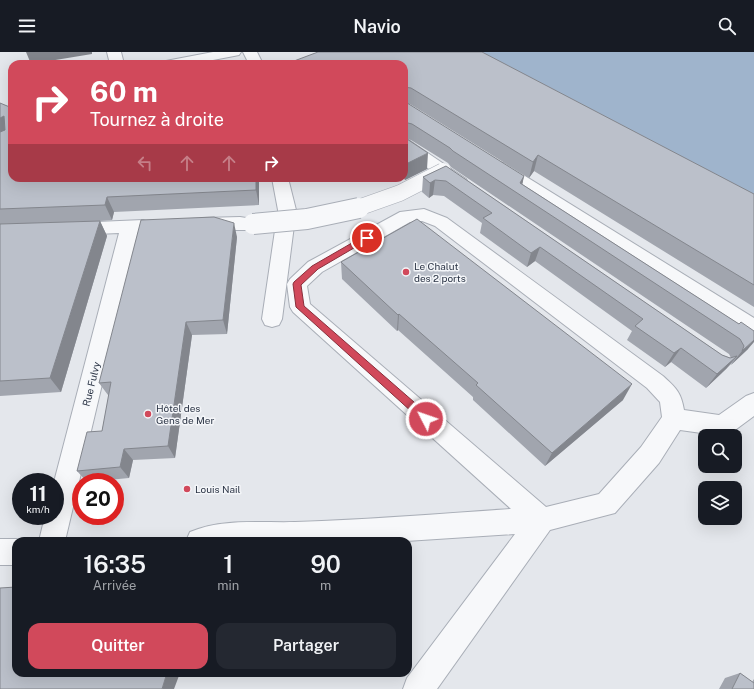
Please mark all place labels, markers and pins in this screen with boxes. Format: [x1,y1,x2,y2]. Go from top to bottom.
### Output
pin [350,221,384,255]
place label: Le Chalut des 2 ports [414,260,466,284]
marker: Le Chalut des 2 ports [401,267,411,277]
place label: Hôtel des Gens de Mer [156,402,214,426]
marker: Hôtel des Gens de Mer [143,409,153,419]
place label: Louis Nail [195,483,241,495]
marker: Louis Nail [182,484,192,494]

